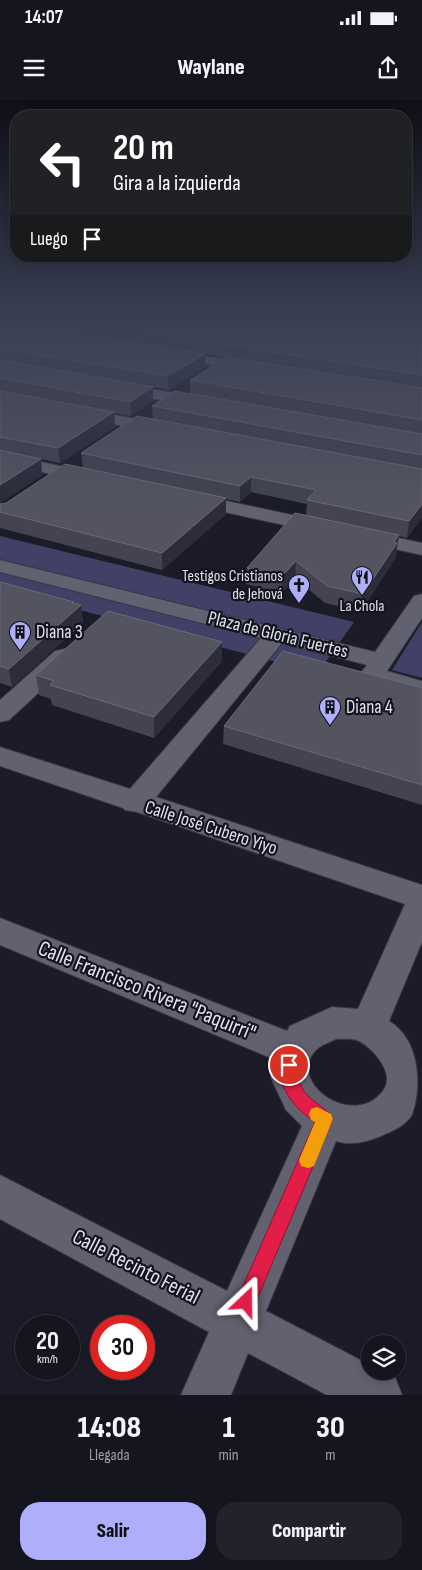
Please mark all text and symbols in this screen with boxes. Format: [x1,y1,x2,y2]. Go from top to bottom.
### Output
text: 14:07 [25,6,63,29]
icon: menu [20,54,48,82]
text: Waylane [177,54,245,81]
icon: share [374,54,402,82]
text: 20 m [113,127,174,170]
icon: left [30,130,95,195]
text: Gira a la izquierda [113,170,241,197]
icon: arrive [78,225,106,253]
text: Luego [30,228,68,251]
restaurant icon: La Chola [350,565,374,596]
place label: Testigos Cristianos de Jehová [182,567,283,604]
church icon: Testigos Cristianos de Jehová [287,573,311,604]
place label: La Chola [339,597,385,616]
street label: Plaza de Gloria Fuertes [206,606,351,664]
building icon: Diana 3 [8,620,32,651]
place label: Diana 3 [36,621,83,644]
building icon: Diana 4 [318,695,342,726]
place label: Diana 4 [346,696,393,719]
street label: Calle José Cubero Yiyo [142,796,280,860]
street label: Calle Francisco Rivera "Paquirri" [34,935,260,1047]
pin [268,1044,310,1086]
icon: arrive [275,1051,303,1079]
street label: Calle Recinto Ferial [68,1223,204,1311]
position arrow [219,1275,271,1327]
speed limit sign: 30 [90,1315,155,1380]
text: 20 [36,1326,59,1357]
map controls [361,1335,406,1380]
button: layers [361,1335,406,1380]
text: km/h [37,1352,58,1367]
text: 14:08 [77,1410,141,1446]
text: 1 [222,1410,235,1446]
text: 30 [316,1410,345,1446]
text: Llegada [89,1446,130,1465]
text: min [219,1446,239,1465]
text: m [325,1446,335,1465]
button: Salir [20,1502,206,1560]
button: Compartir [216,1502,402,1560]

